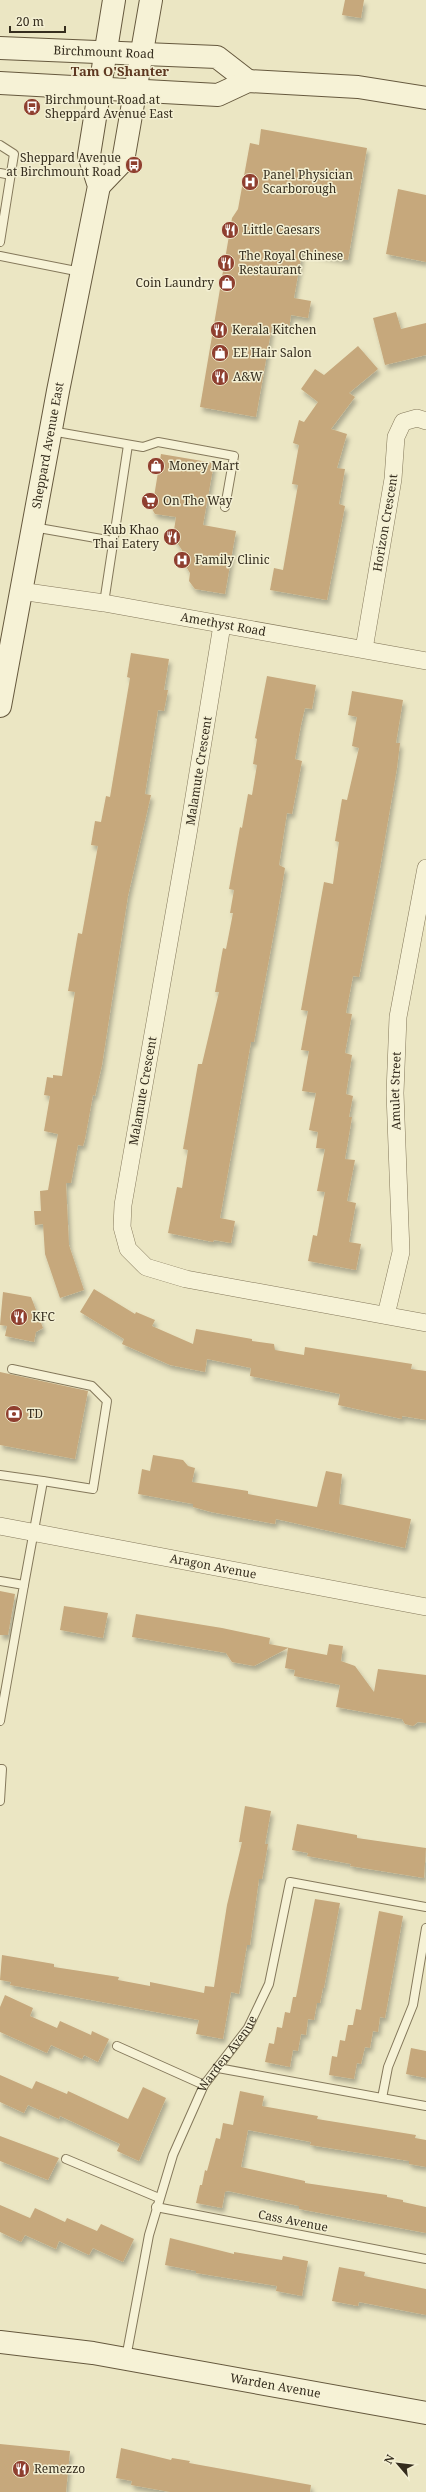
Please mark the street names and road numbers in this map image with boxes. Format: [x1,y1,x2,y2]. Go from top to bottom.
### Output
street label: Birchmount Road [53,41,155,62]
street label: Sheppard Avenue East [28,381,68,510]
street label: Horizon Crescent [368,473,401,573]
street label: Amethyst Road [179,608,268,640]
street label: Malamute Crescent [181,715,216,827]
street label: Malamute Crescent [125,1035,160,1147]
street label: Amulet Street [386,1051,405,1130]
street label: Aragon Avenue [169,1549,258,1583]
street label: Warden Avenue [193,2013,261,2095]
street label: Cass Avenue [257,2205,330,2236]
street label: Warden Avenue [229,2369,322,2402]

